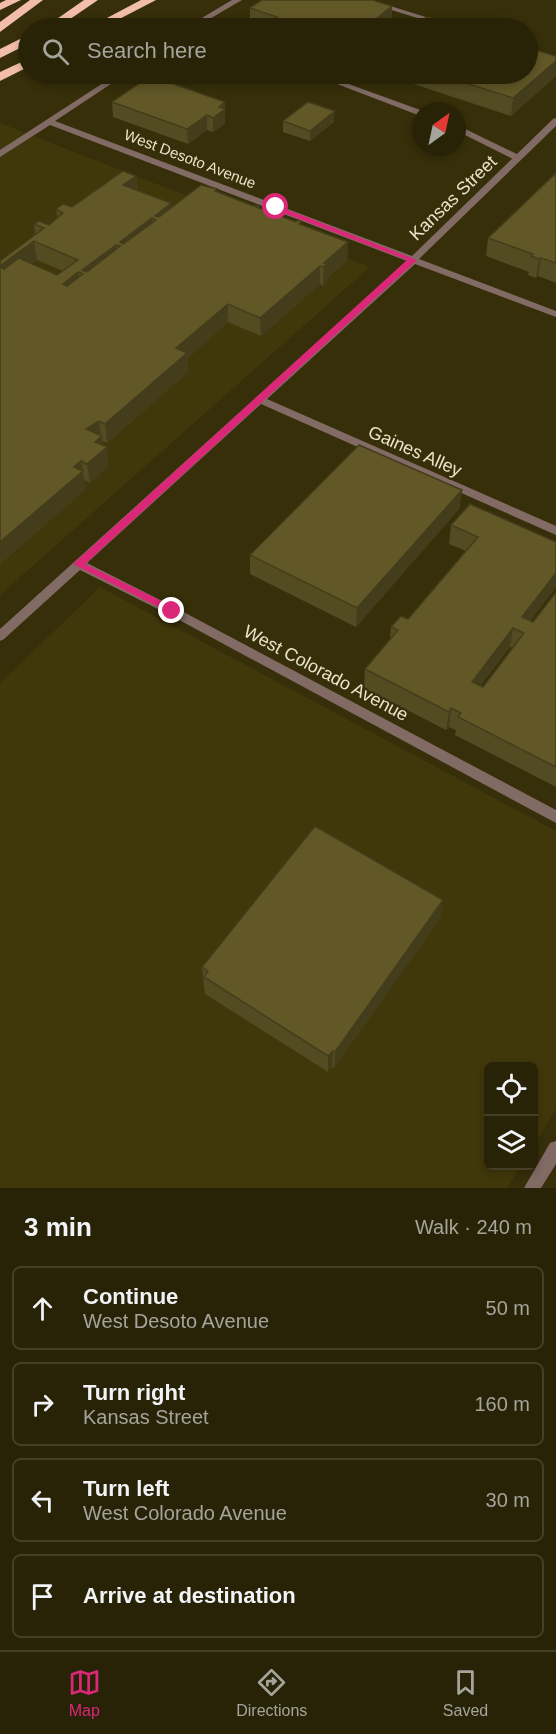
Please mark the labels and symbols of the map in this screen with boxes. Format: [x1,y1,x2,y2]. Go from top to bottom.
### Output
north arrow [412,102,466,156]
street label: West Desoto Avenue [122,126,258,191]
street label: Kansas Street [405,152,501,244]
route start [262,193,288,219]
street label: Gaines Alley [365,422,465,480]
route end [158,597,184,623]
street label: West Colorado Avenue [240,621,412,725]

